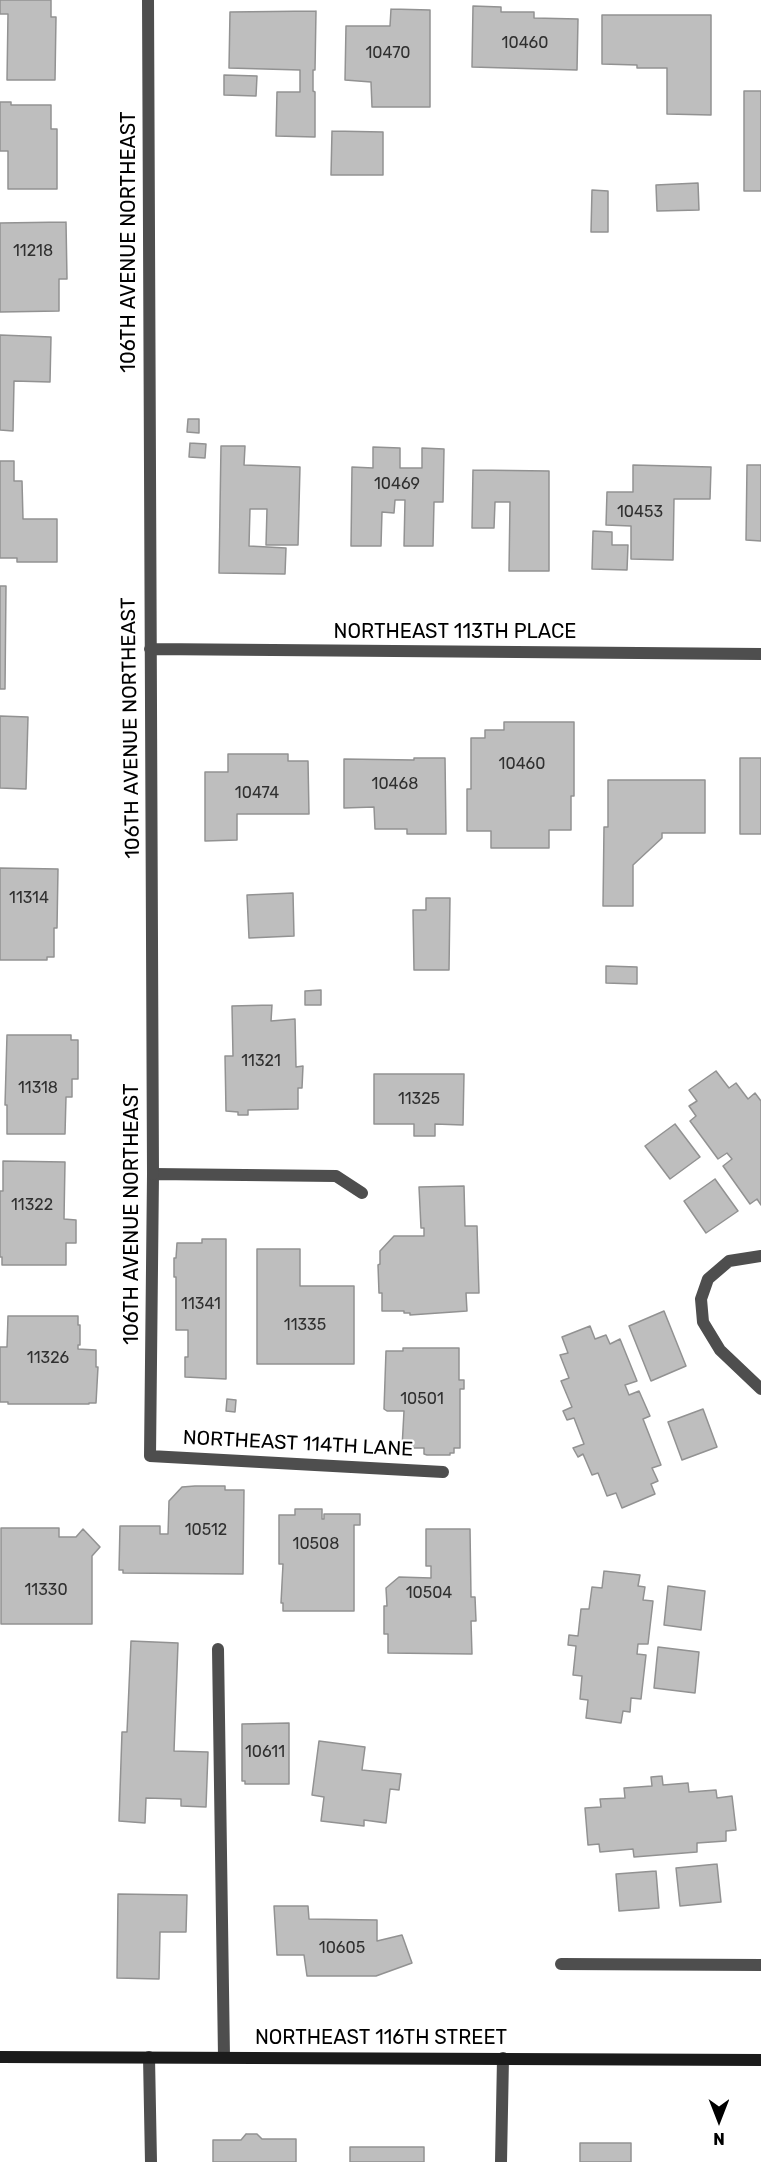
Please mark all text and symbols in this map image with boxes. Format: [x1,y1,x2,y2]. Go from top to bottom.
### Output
house number: 10460 [502,33,548,53]
house number: 10470 [365,43,411,63]
street label: 106TH AVENUE NORTHEAST [117,111,141,373]
house number: 11218 [13,241,53,261]
house number: 10469 [374,474,420,494]
house number: 10453 [617,502,663,522]
street label: 106TH AVENUE NORTHEAST [117,597,145,859]
street label: NORTHEAST 113TH PLACE [334,620,576,644]
house number: 10460 [499,754,545,774]
house number: 10468 [372,774,418,794]
house number: 10474 [235,783,279,803]
house number: 11314 [9,888,49,908]
house number: 11321 [241,1051,281,1071]
house number: 11318 [18,1078,58,1098]
street label: 106TH AVENUE NORTHEAST [120,1083,144,1345]
house number: 11325 [398,1089,440,1109]
house number: 11322 [11,1195,53,1215]
house number: 11341 [181,1294,221,1314]
house number: 11335 [284,1315,326,1335]
house number: 11326 [27,1348,69,1368]
house number: 10501 [400,1389,444,1409]
street label: NORTHEAST 114TH LANE [182,1426,414,1462]
house number: 10512 [185,1520,227,1540]
house number: 10508 [293,1534,339,1554]
house number: 11330 [24,1580,68,1600]
house number: 10504 [406,1583,452,1603]
house number: 10611 [245,1742,285,1762]
house number: 10605 [319,1938,365,1958]
street label: NORTHEAST 116TH STREET [255,2026,507,2050]
north arrow [689,2090,749,2150]
text: N [713,2129,725,2148]

